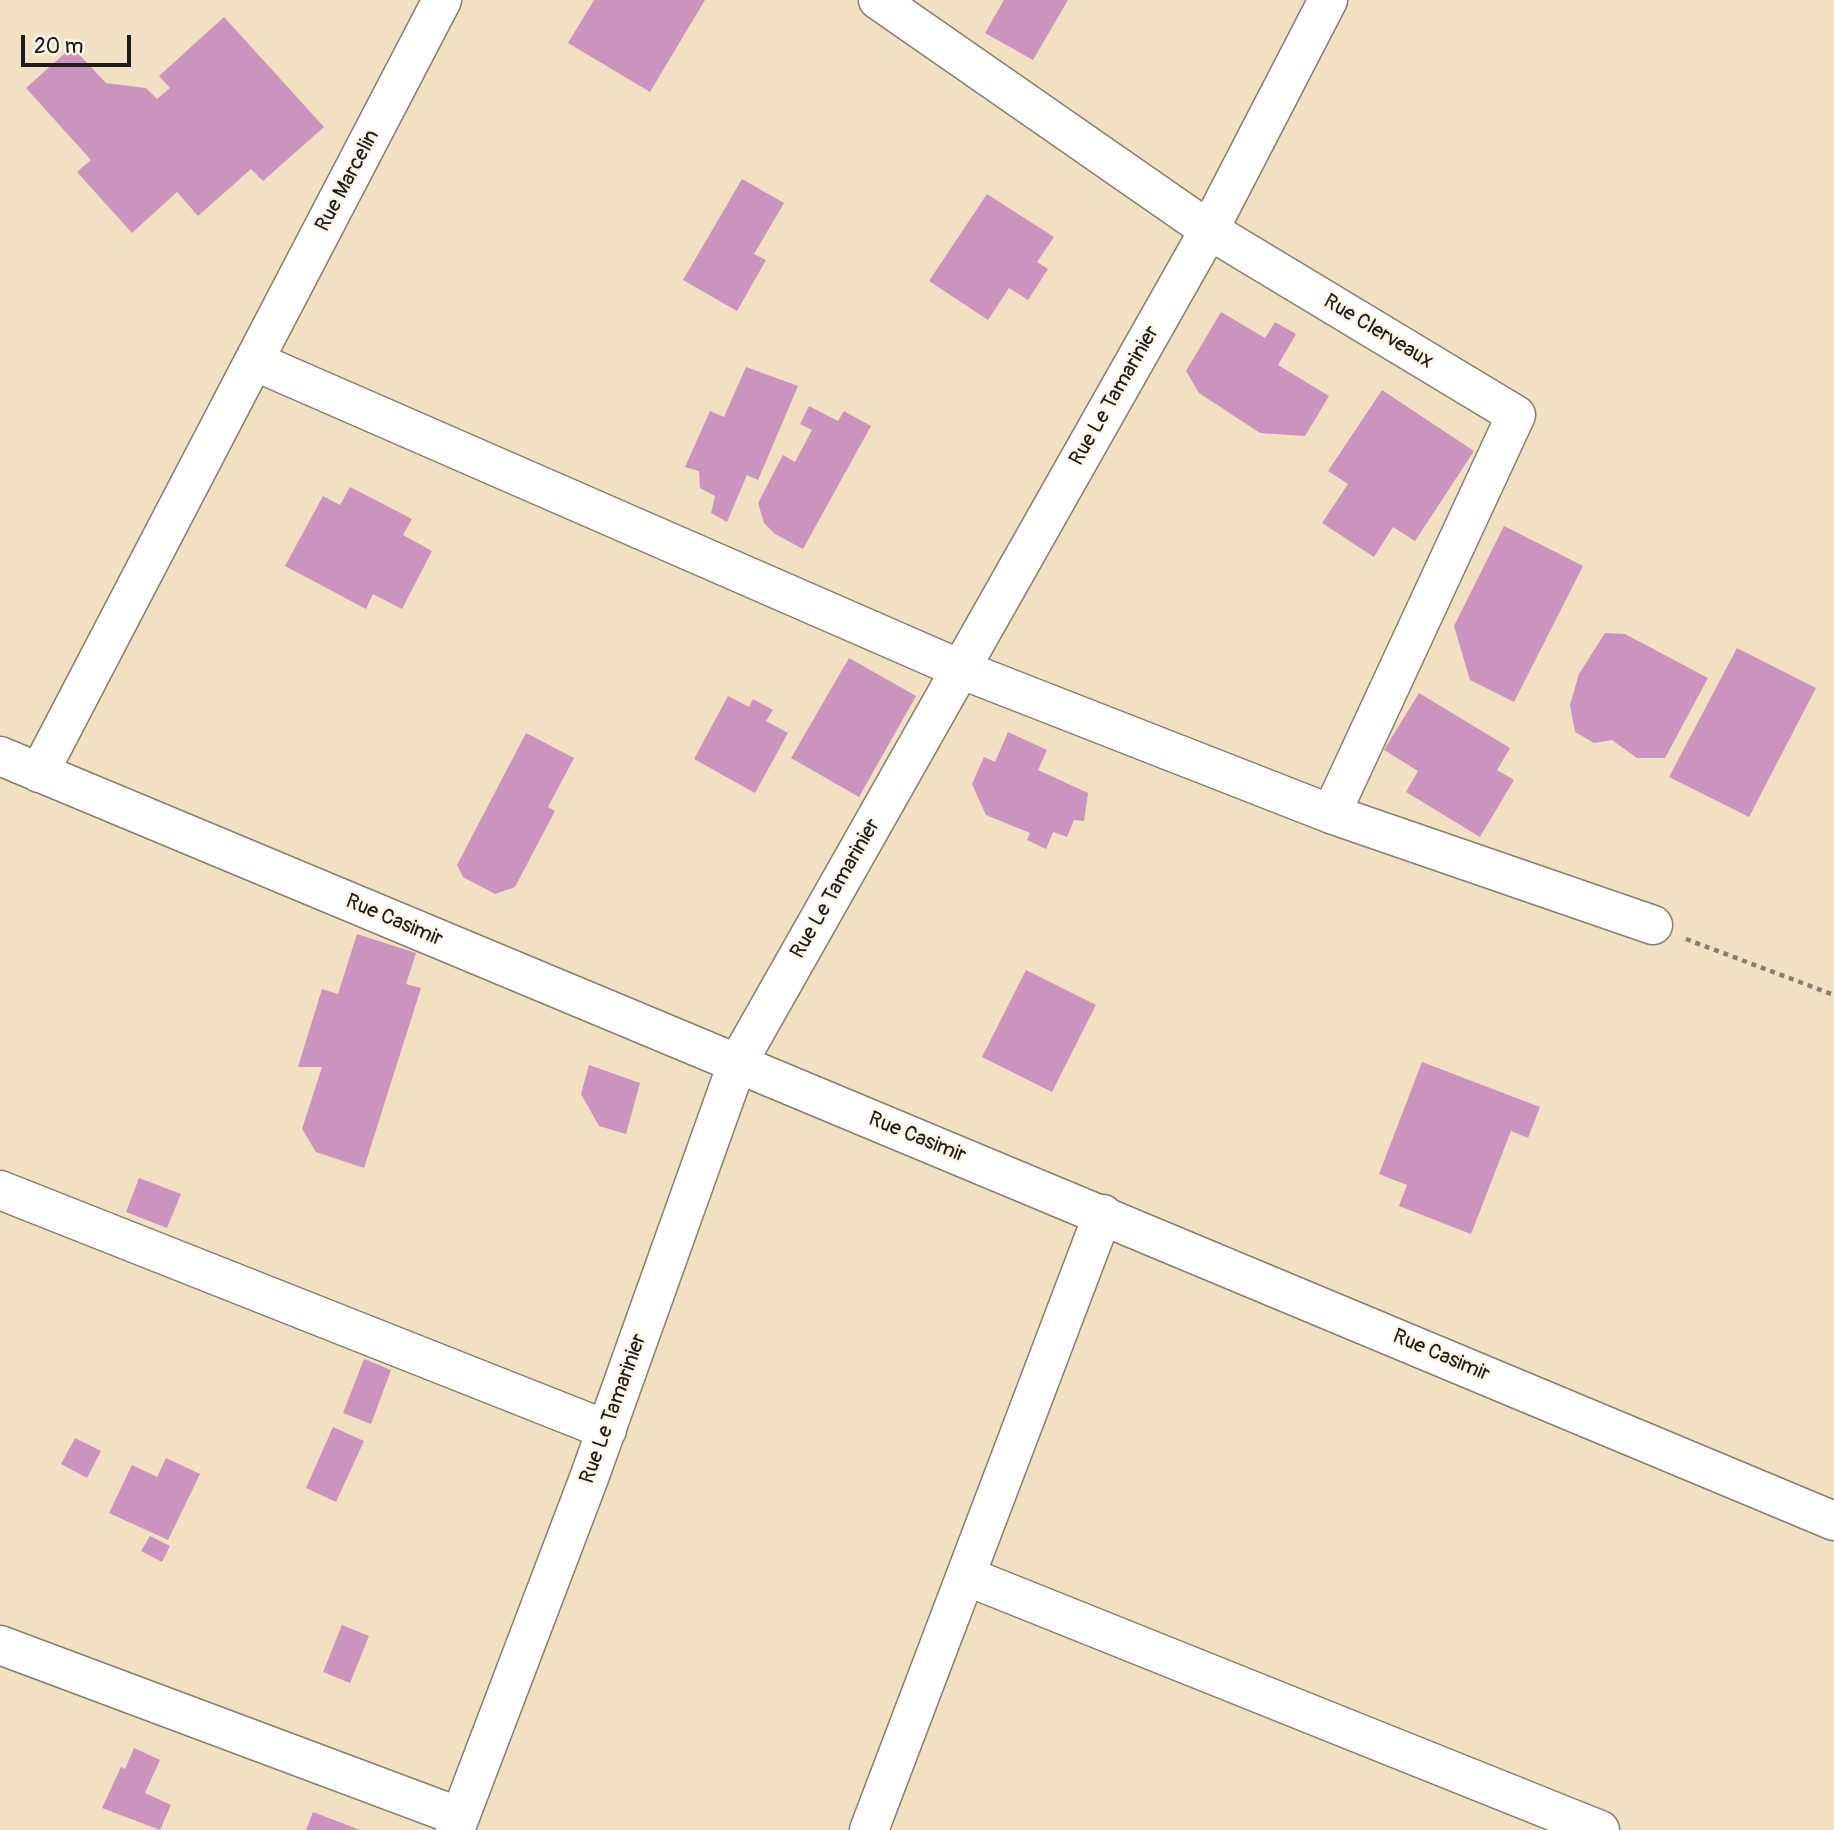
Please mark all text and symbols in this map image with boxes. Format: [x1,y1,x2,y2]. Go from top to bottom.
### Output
scale bar [24,21,135,65]
text: 20 m [34,33,83,60]
street label: Rue Marcelin [311,126,385,236]
street label: Rue Clerveaux [1319,289,1437,375]
street label: Rue Le Tamarinier [1065,322,1165,470]
street label: Rue Le Tamarinier [786,815,886,963]
street label: Rue Casimir [342,889,446,953]
street label: Rue Casimir [865,1107,969,1169]
street label: Rue Casimir [1389,1324,1493,1388]
street label: Rue Le Tamarinier [575,1331,653,1487]

